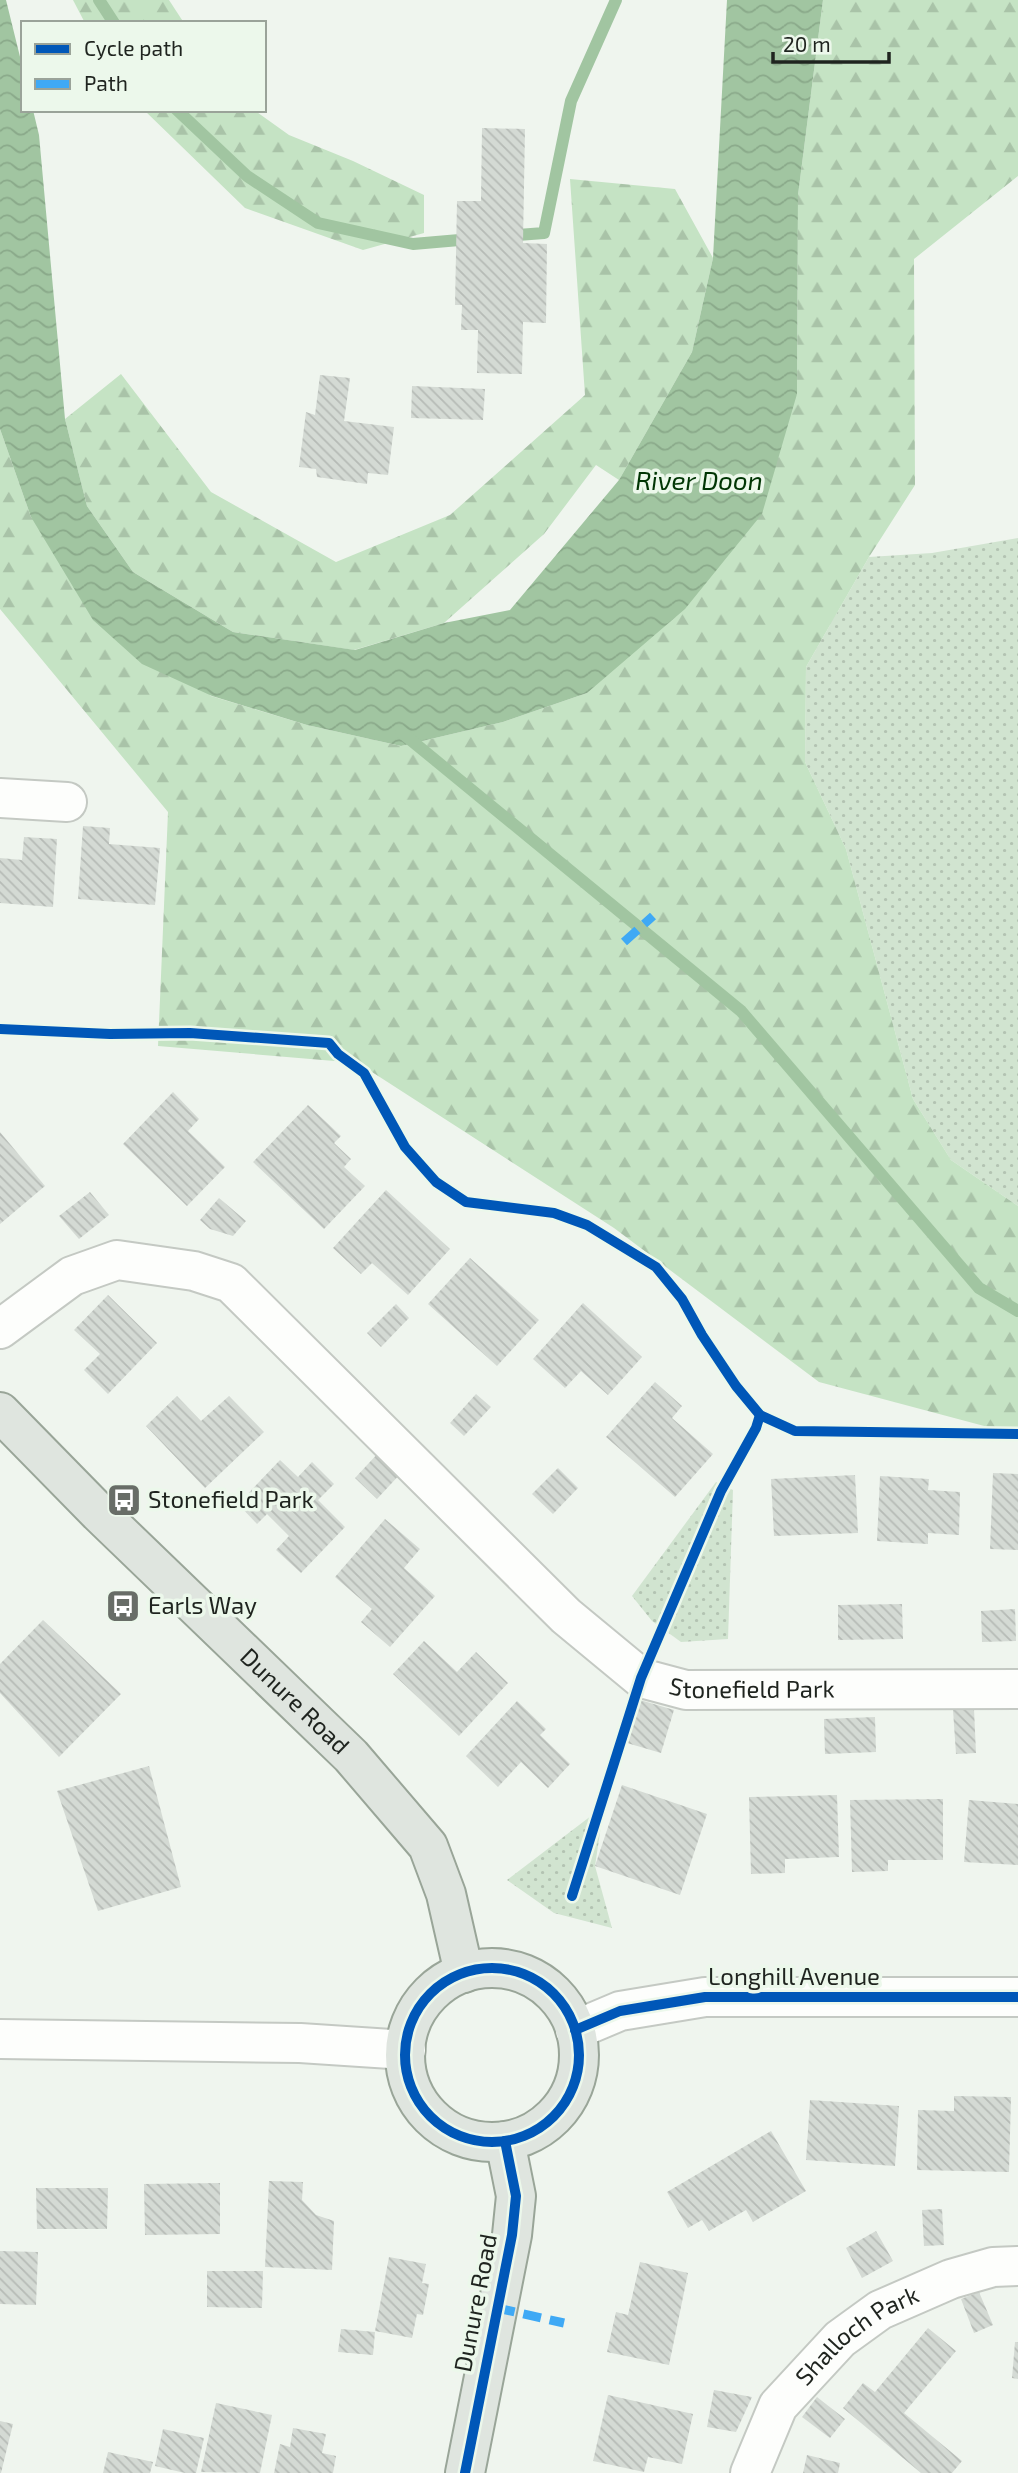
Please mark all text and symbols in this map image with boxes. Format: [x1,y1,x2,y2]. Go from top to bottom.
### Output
legend [21,21,266,112]
scale bar [773,21,888,65]
text: 20 m [783,31,831,56]
text: Cycle path [84,35,183,60]
text: Path [84,70,128,95]
water label: River Doon [635,464,763,495]
bus stop icon: Stonefield Park [105,1481,143,1519]
place label: Stonefield Park [148,1484,314,1513]
bus stop icon: Earls Way [104,1587,142,1625]
place label: Earls Way [148,1590,257,1619]
street label: Dunure Road [235,1641,356,1760]
street label: Stonefield Park [666,1670,835,1703]
street label: Longhill Avenue [708,1961,880,1990]
street label: Dunure Road [447,2231,502,2374]
street label: Shalloch Park [789,2279,923,2391]

